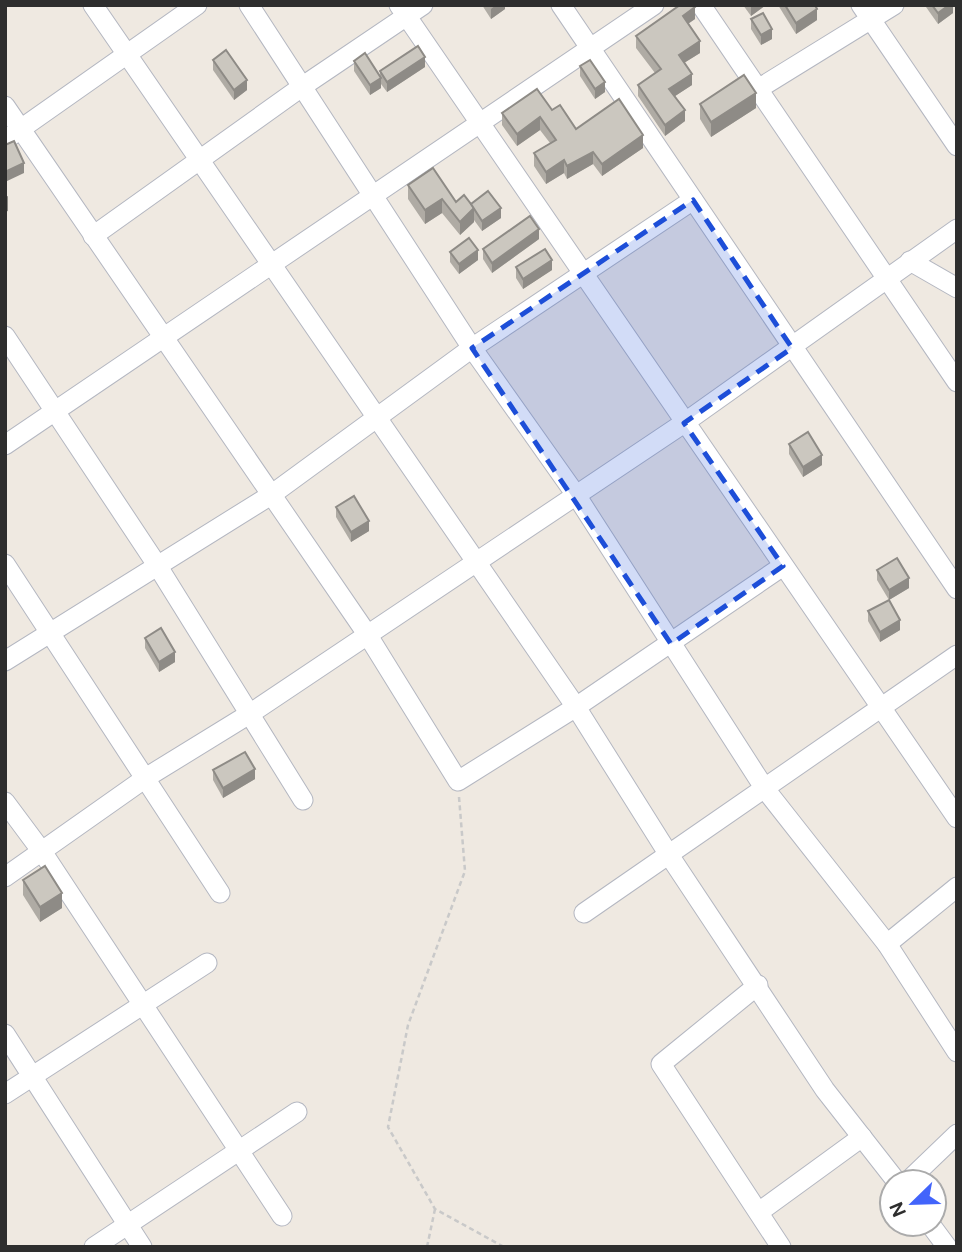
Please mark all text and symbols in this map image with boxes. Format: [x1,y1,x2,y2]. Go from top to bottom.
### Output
north arrow [878,1168,948,1238]
text: N [884,1198,912,1221]

